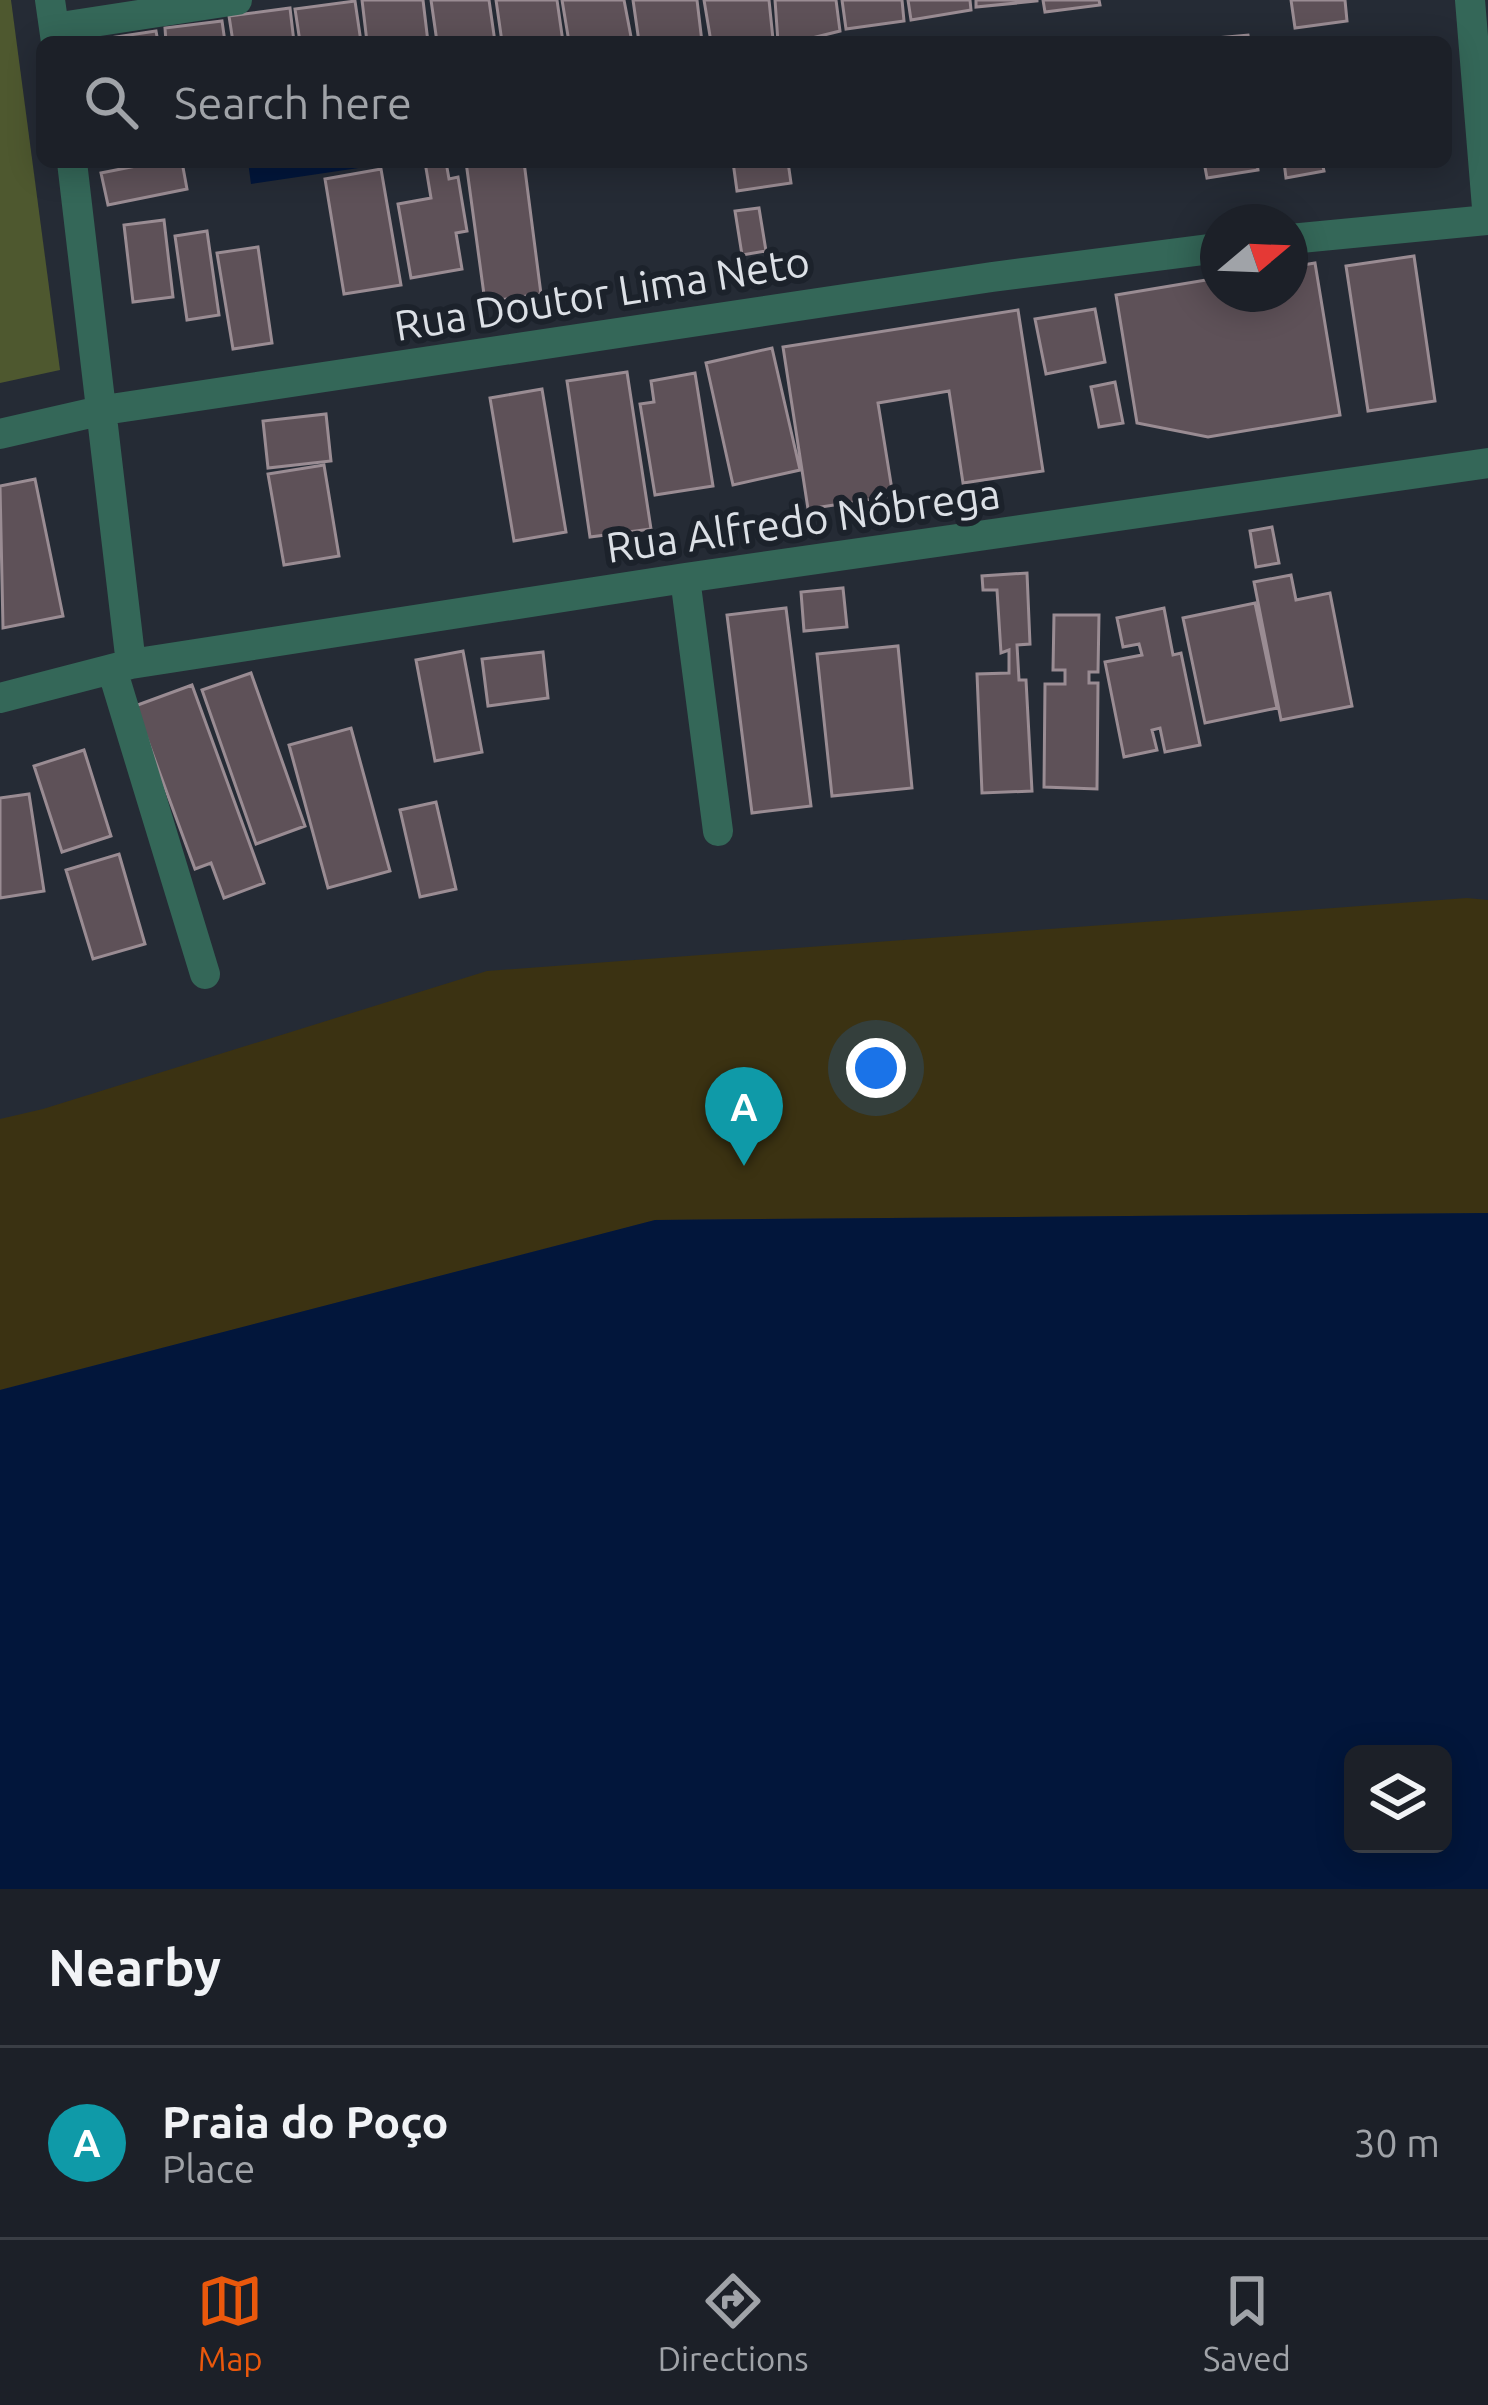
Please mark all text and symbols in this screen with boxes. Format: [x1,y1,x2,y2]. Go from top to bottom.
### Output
search box [36,36,1452,168]
icon: search [78,69,144,135]
text: Search here [174,77,412,128]
north arrow [1200,204,1308,312]
street label: Rua Doutor Lima Neto [391,237,813,349]
street label: Rua Alfredo Nóbrega [603,469,1003,571]
your location [846,1038,906,1098]
pin: A [705,1067,783,1166]
map controls [1344,1745,1452,1853]
button: layers [1344,1745,1452,1853]
text: Nearby [48,1938,221,1996]
text: Praia do Poço [162,2096,449,2147]
text: A [73,2121,101,2164]
text: 30 m [1353,2121,1440,2164]
text: Place [162,2147,255,2190]
tab: Map [197,2268,263,2377]
tab: Directions [658,2268,808,2377]
tab: Saved [1203,2268,1291,2377]

